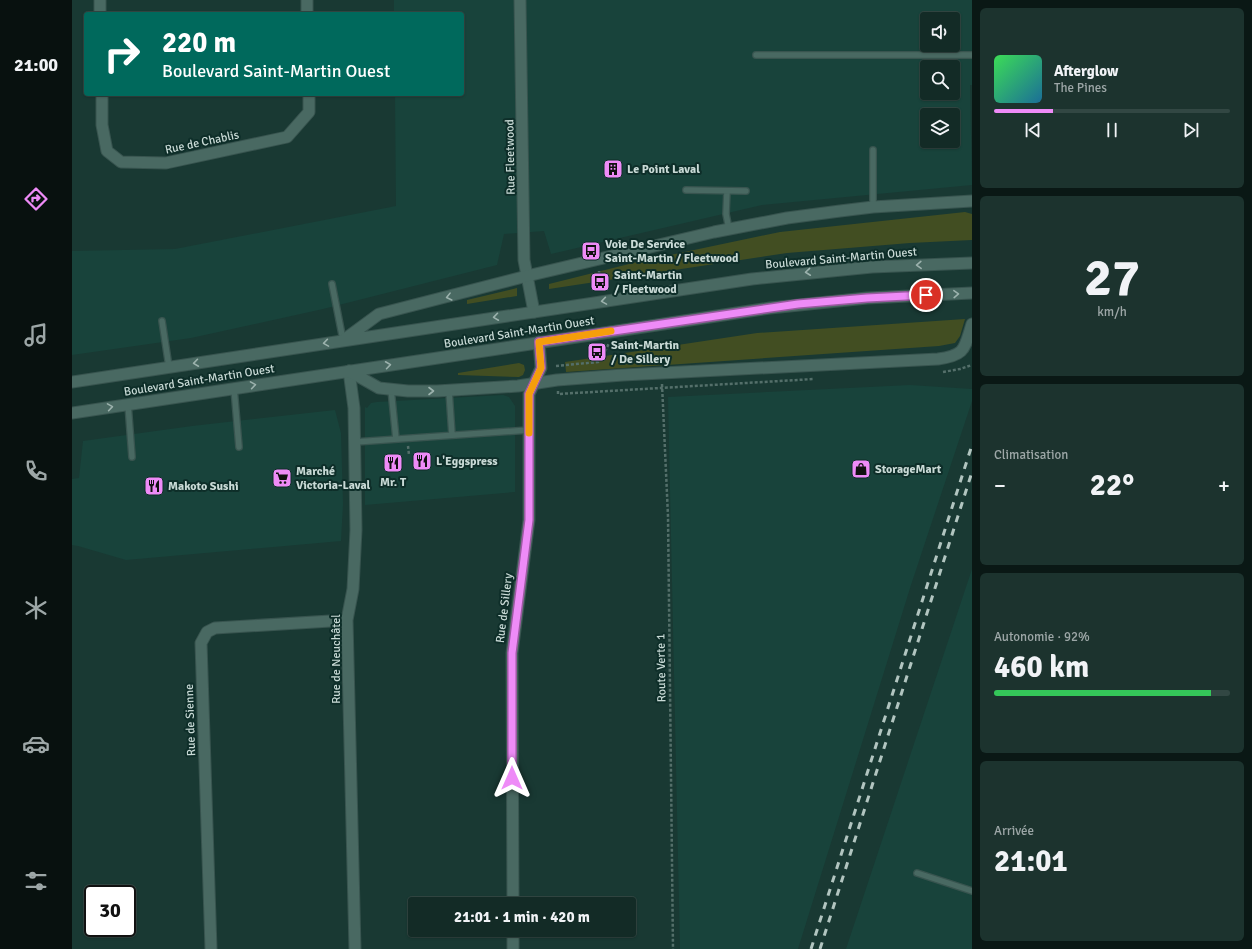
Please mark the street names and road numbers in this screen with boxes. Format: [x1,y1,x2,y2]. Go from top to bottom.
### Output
street label: Rue Fleetwood [502,119,519,195]
street label: Rue de Chablis [164,127,240,158]
street label: Boulevard Saint-Martin Ouest [765,244,918,273]
street label: Boulevard Saint-Martin Ouest [443,313,595,352]
street label: Boulevard Saint-Martin Ouest [123,361,275,400]
street label: Rue de Sillery [493,572,516,644]
street label: Rue de Neuchâtel [329,614,344,704]
street label: Route Verte 1 [653,633,670,702]
street label: Rue de Sienne [182,684,199,756]

